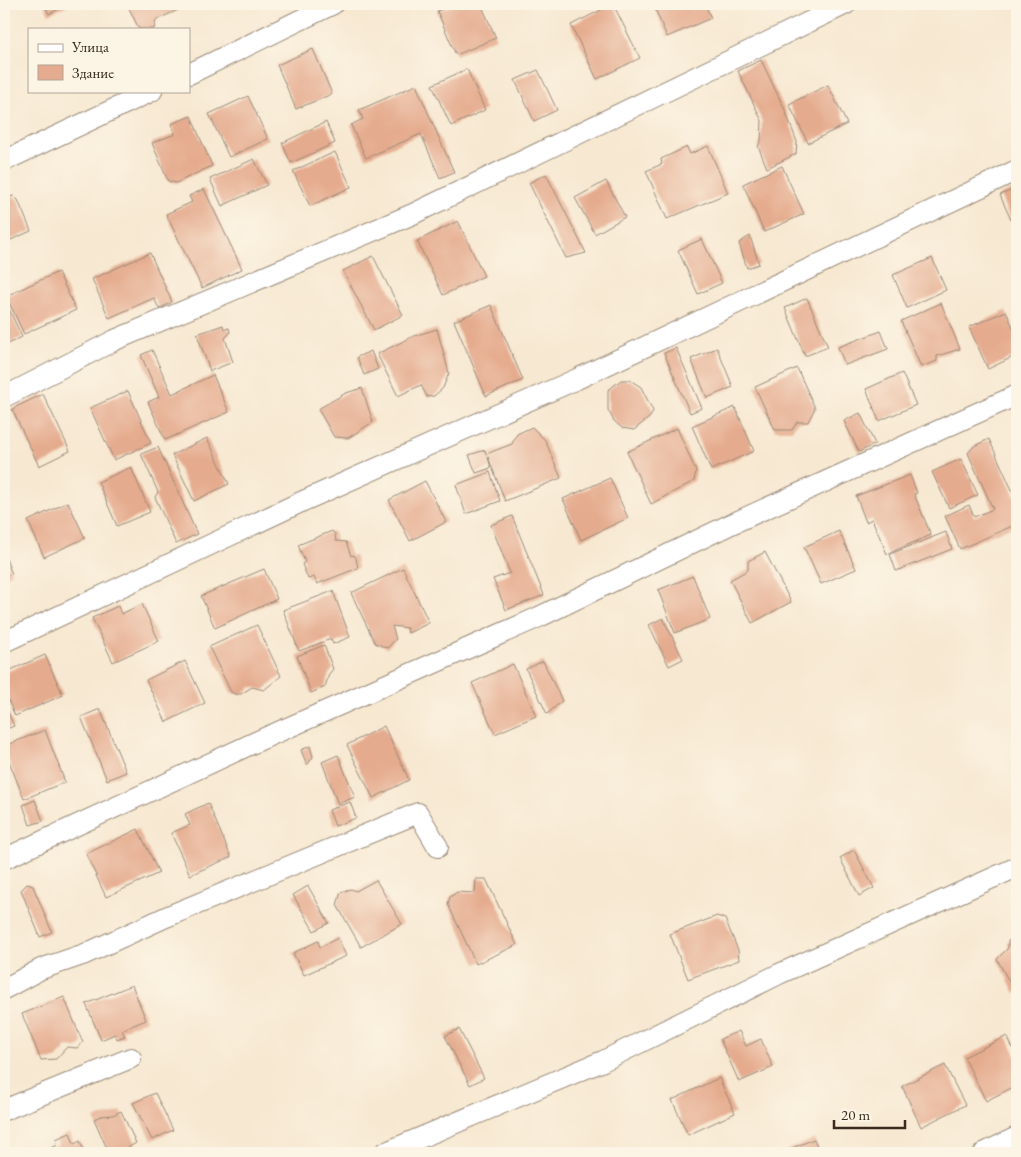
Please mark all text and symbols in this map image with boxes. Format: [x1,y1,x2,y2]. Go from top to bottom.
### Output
legend [28,28,190,92]
text: Улица [71,37,109,56]
text: Здание [72,63,114,82]
scale bar [834,1097,905,1129]
text: 20 m [841,1105,870,1124]

